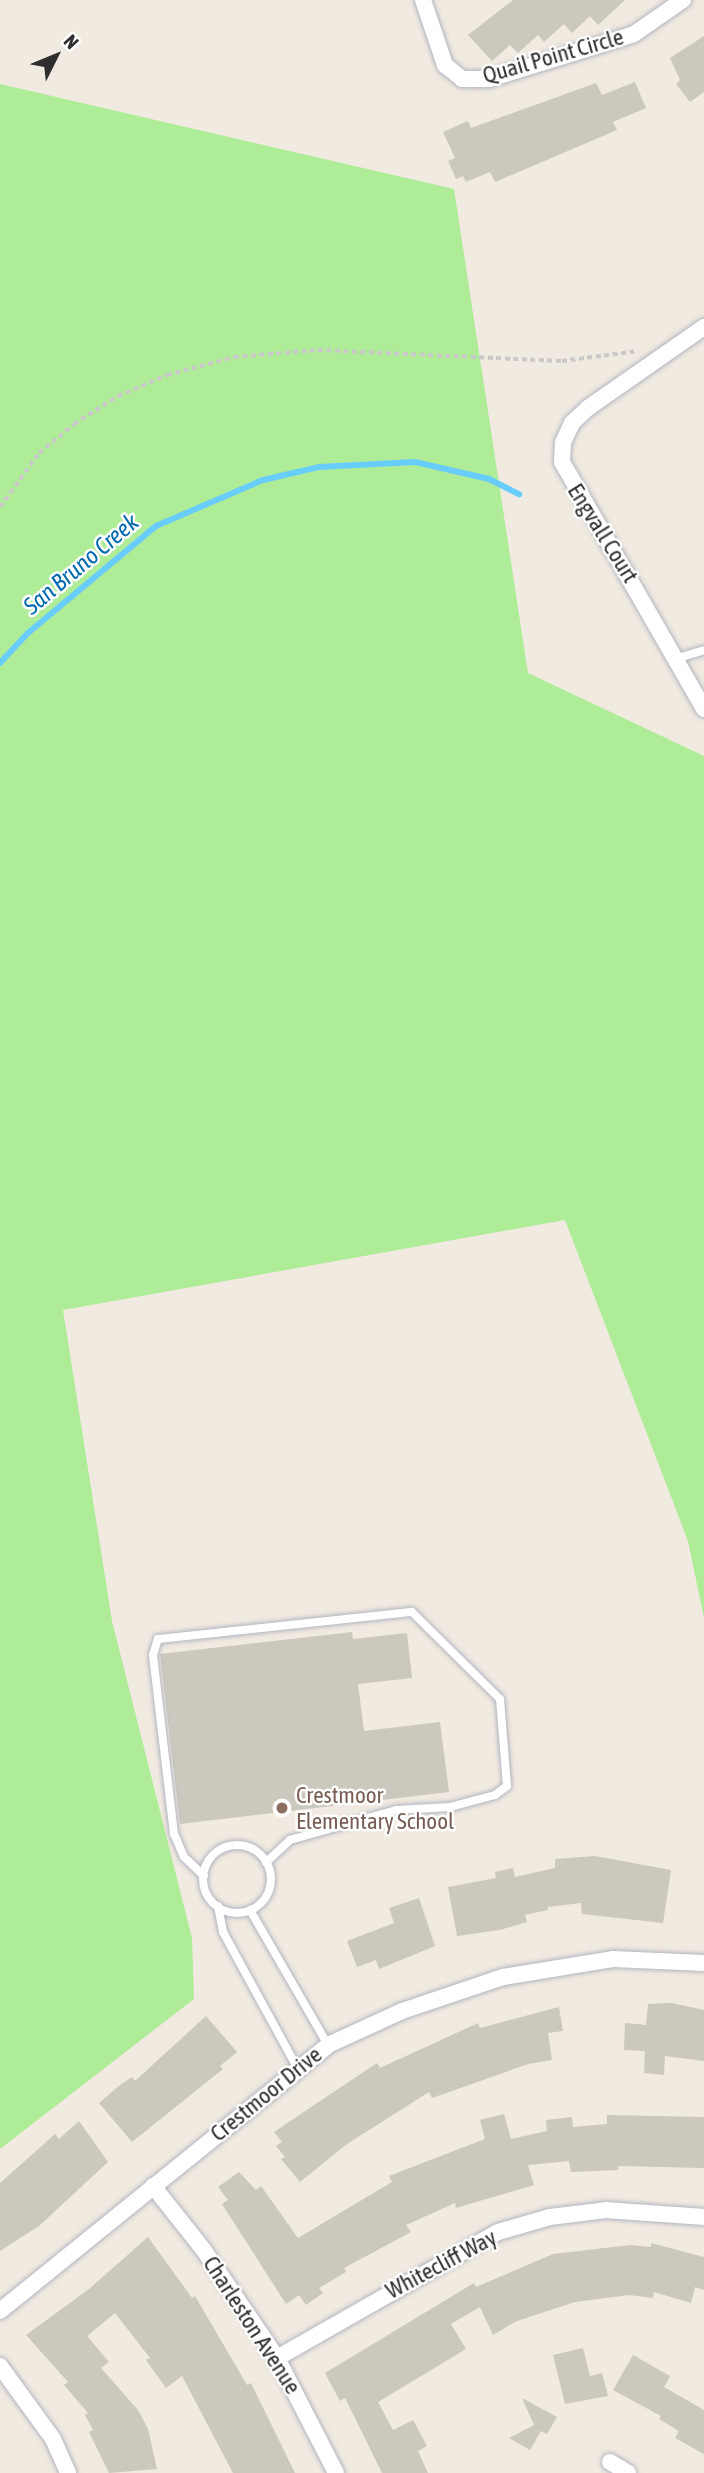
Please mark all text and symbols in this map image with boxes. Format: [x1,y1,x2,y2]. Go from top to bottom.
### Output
north arrow [21,21,91,91]
street label: Quail Point Circle [479,23,627,89]
text: N [59,30,83,53]
street label: Engvall Court [562,478,644,588]
water label: San Bruno Creek [18,508,144,620]
place label: Crestmoor Elementary School [296,1781,454,1835]
marker: Crestmoor Elementary School [274,1800,290,1816]
street label: Crestmoor Drive [205,2041,327,2147]
street label: Whitecliff Way [381,2223,501,2305]
street label: Charleston Avenue [197,2251,307,2399]

